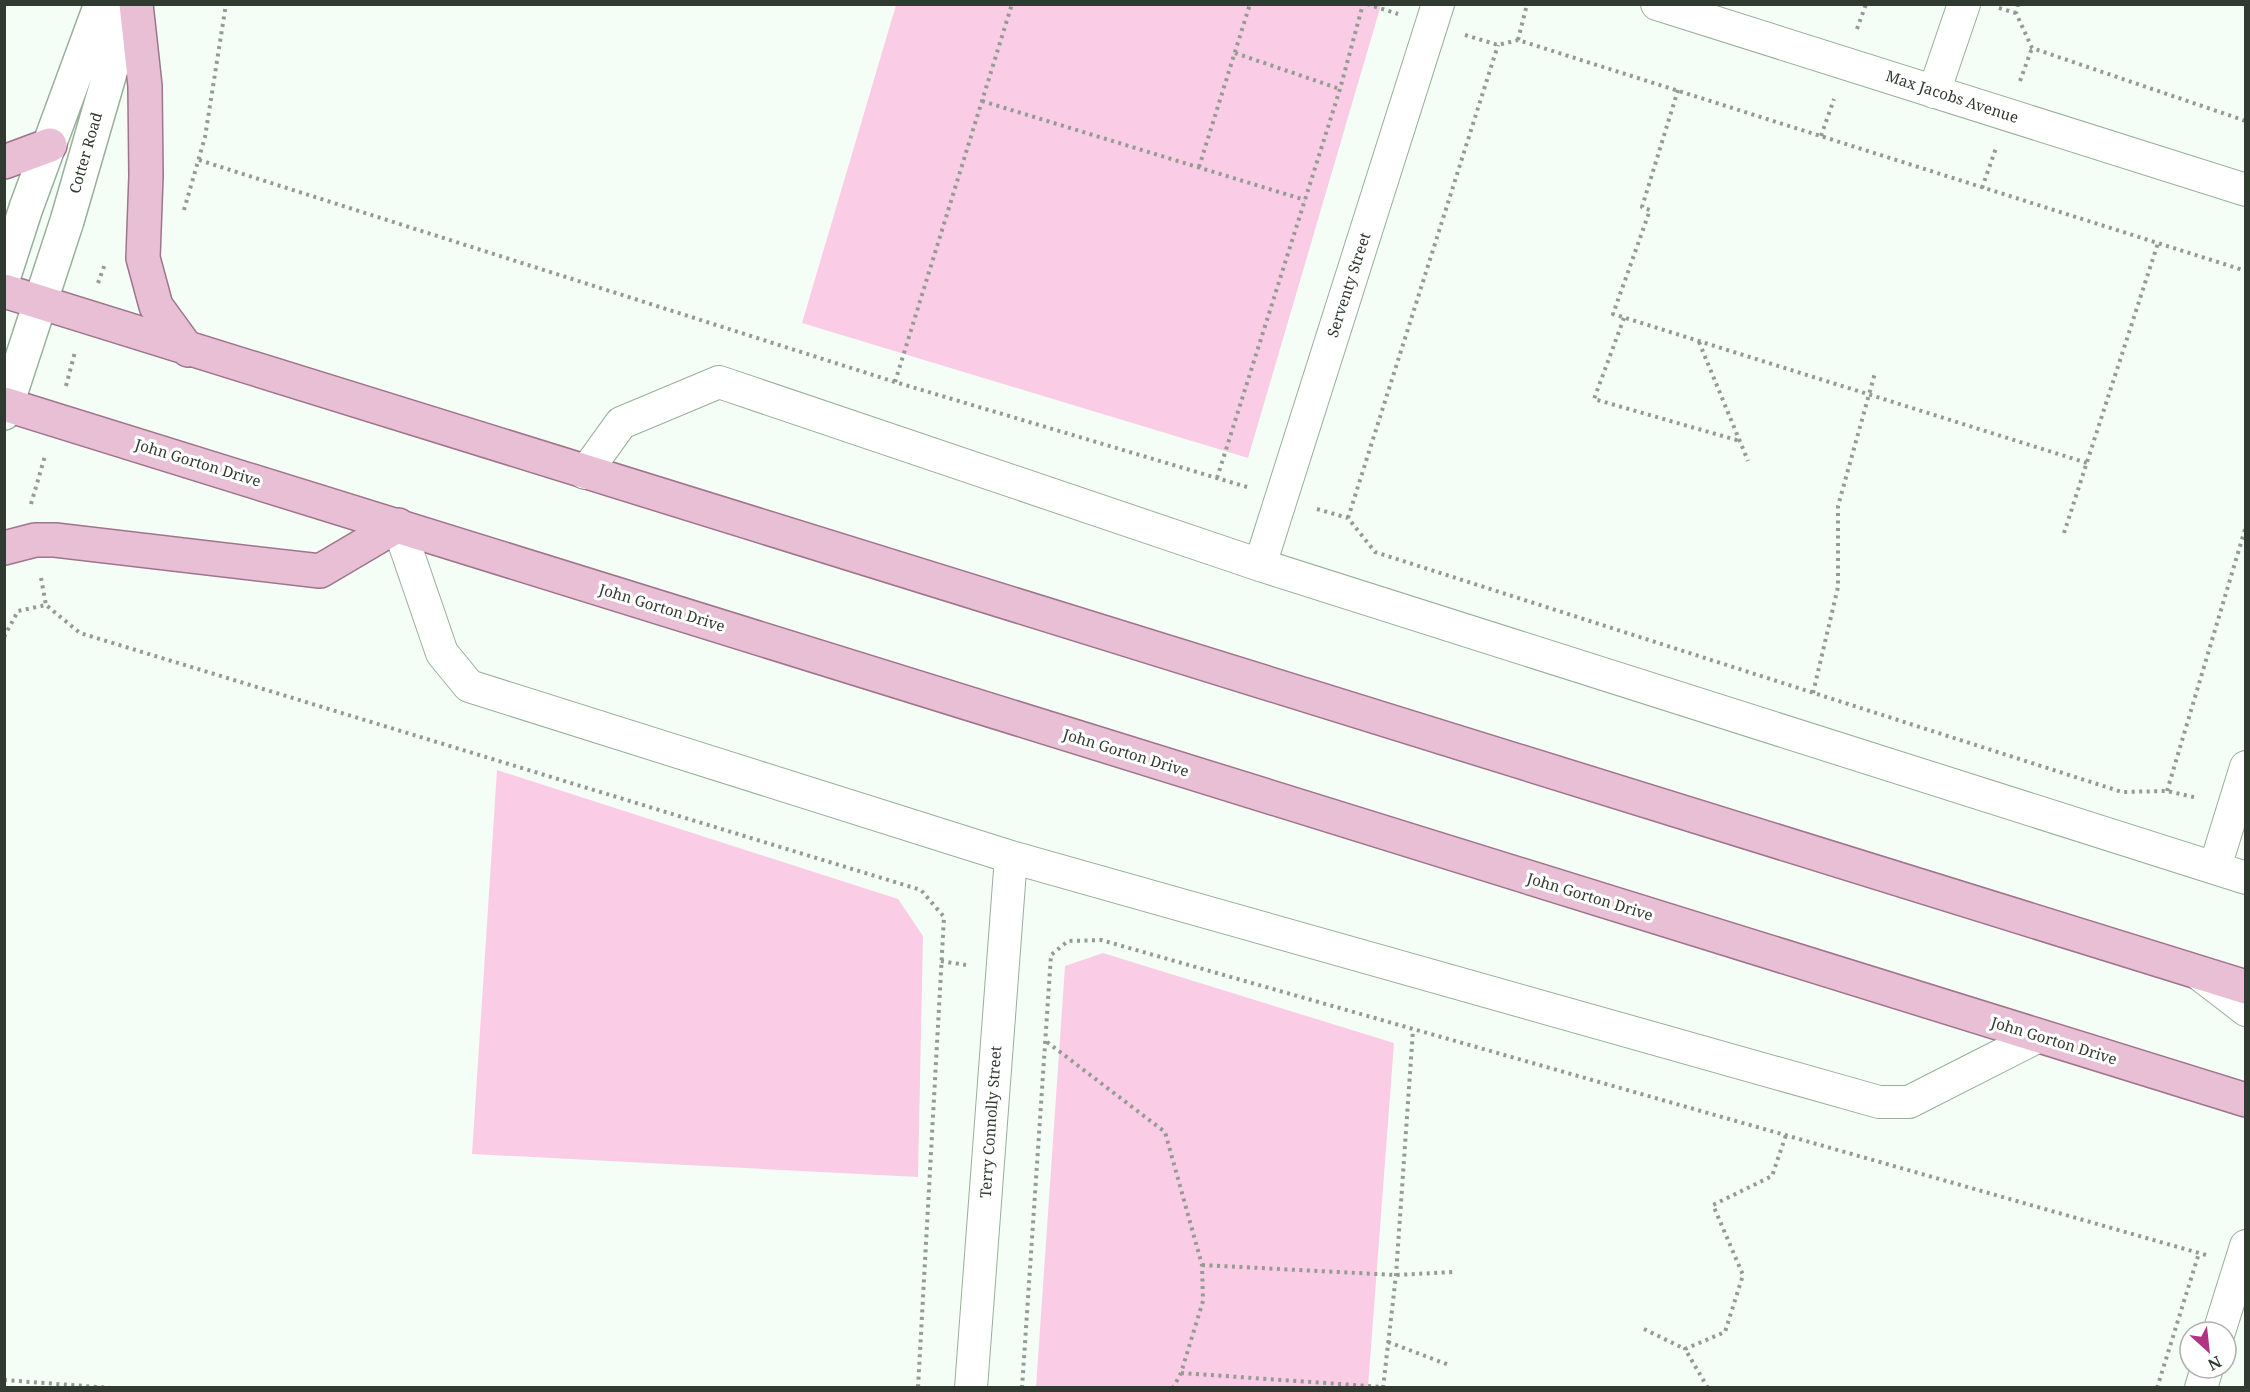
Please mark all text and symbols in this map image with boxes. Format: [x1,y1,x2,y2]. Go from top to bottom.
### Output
street label: Max Jacobs Avenue [1883,65,2021,127]
street label: Cotter Road [64,110,106,196]
street label: Serventy Street [1322,230,1374,340]
street label: John Gorton Drive [132,433,264,491]
street label: John Gorton Drive [596,578,728,636]
street label: John Gorton Drive [1060,723,1192,781]
street label: John Gorton Drive [1524,867,1656,925]
street label: John Gorton Drive [1988,1011,2120,1069]
street label: Terry Connolly Street [975,1045,1005,1199]
north arrow [2178,1320,2238,1380]
text: N [2204,1351,2225,1376]

